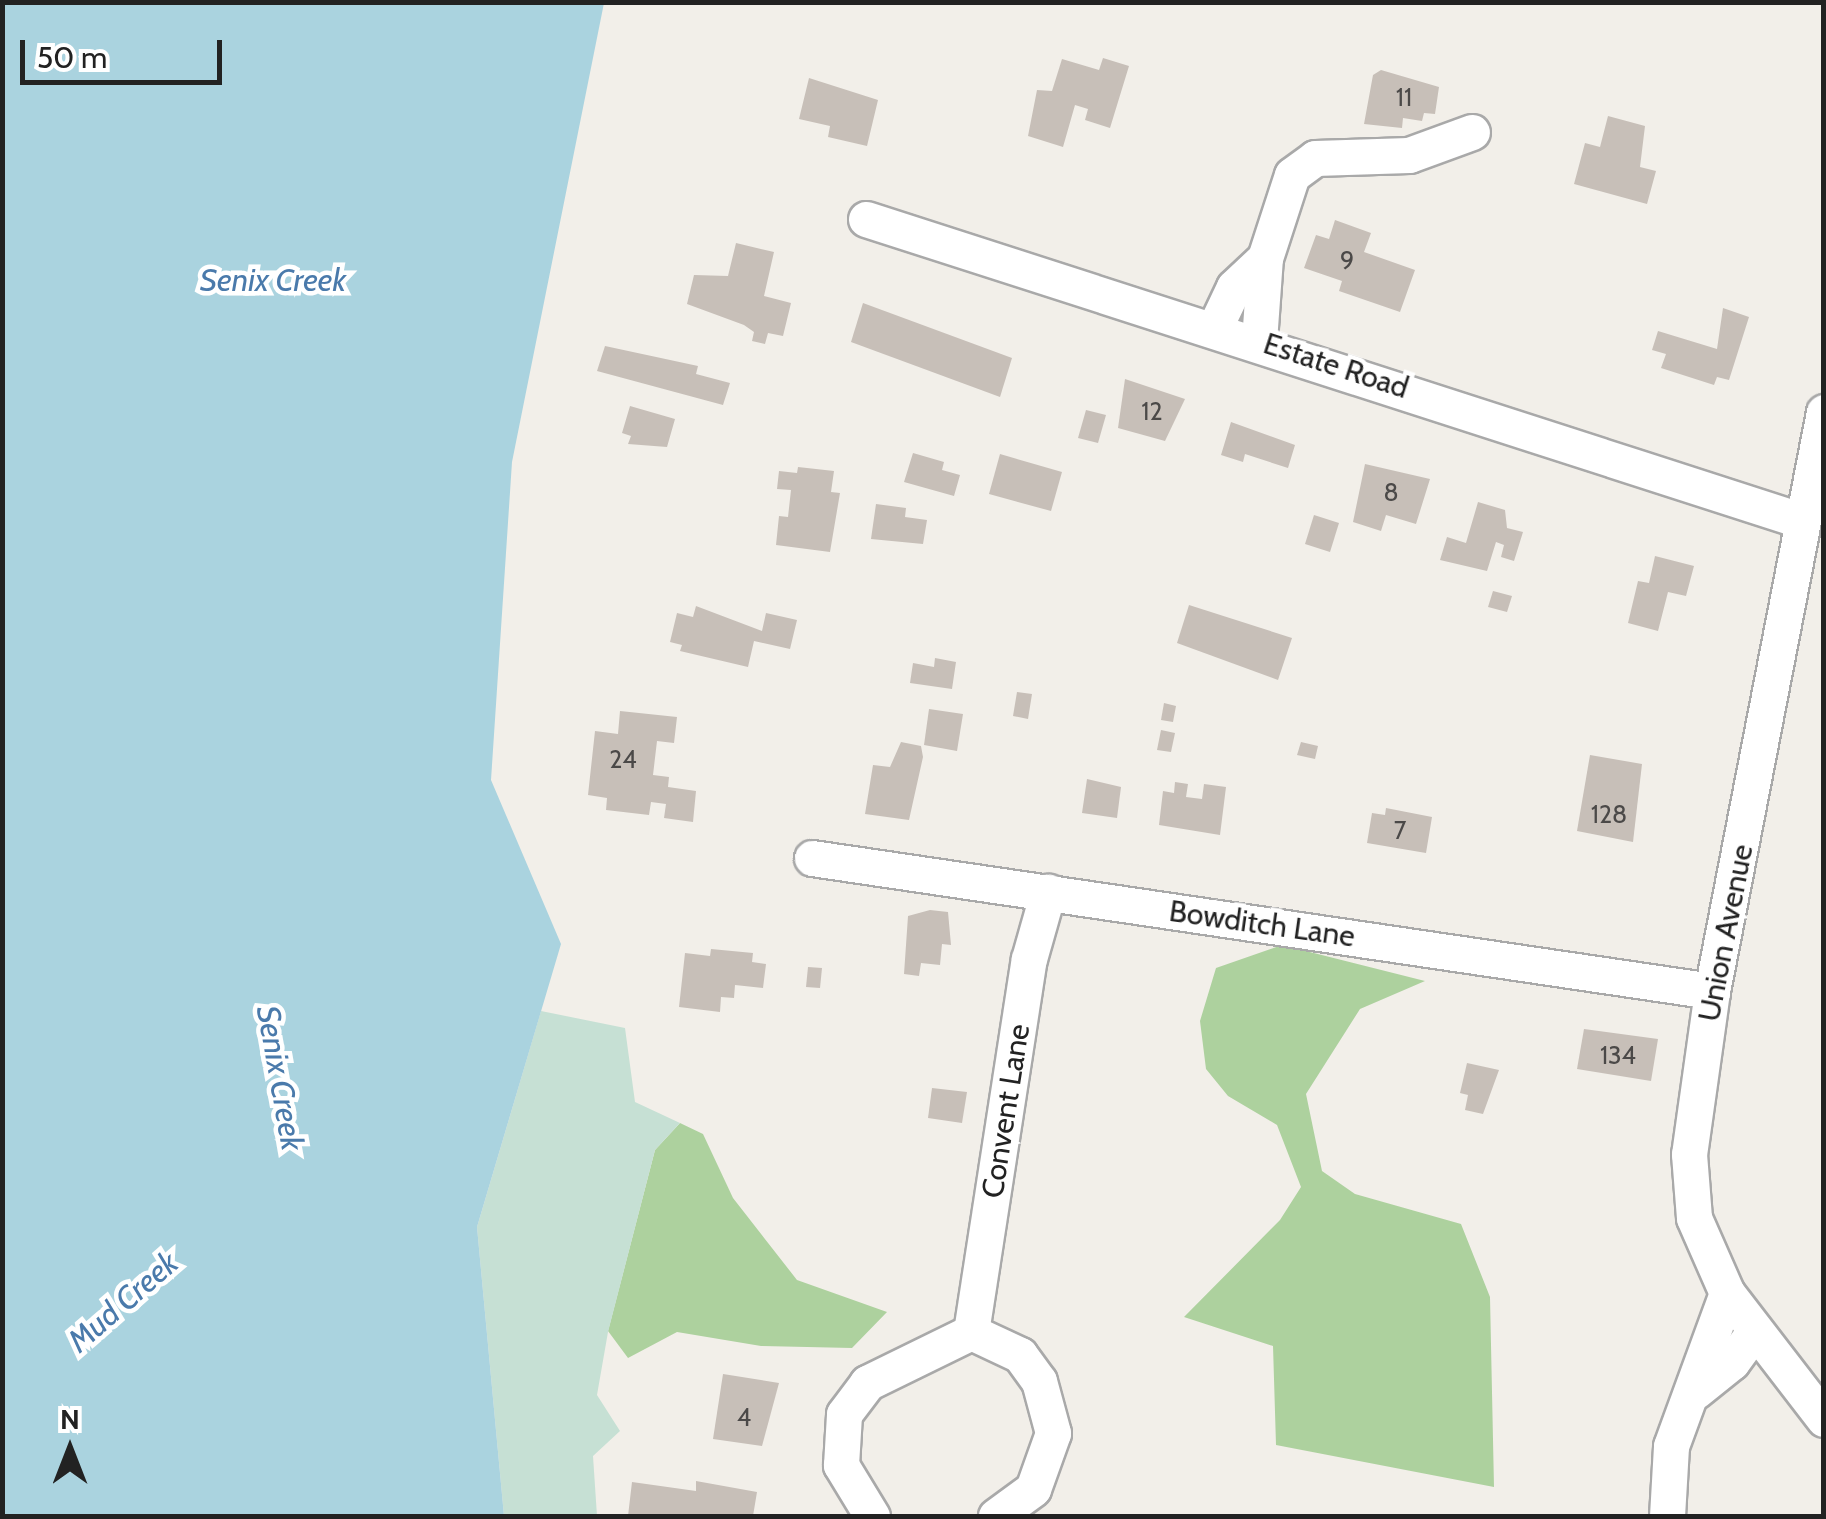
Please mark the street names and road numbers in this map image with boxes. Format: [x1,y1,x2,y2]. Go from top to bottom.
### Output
street label: Estate Road [1259,326,1413,406]
street label: Union Avenue [1691,841,1761,1025]
street label: Bowditch Lane [1167,893,1357,955]
street label: Convent Lane [974,1021,1038,1201]

